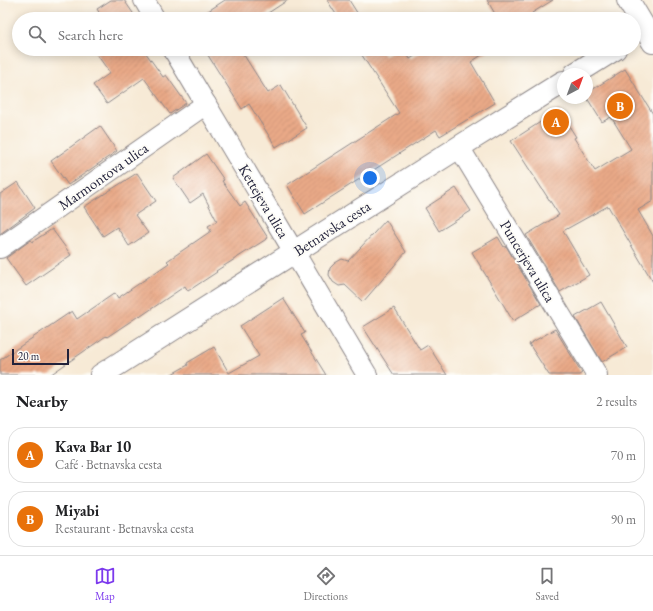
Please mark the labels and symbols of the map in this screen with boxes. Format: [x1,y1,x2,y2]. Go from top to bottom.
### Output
north arrow [557,68,593,104]
pin: B [607,91,633,121]
pin: A [543,107,569,137]
street label: Marmontova ulica [54,138,152,214]
street label: Kettejeva ulica [234,161,294,241]
your location [360,168,380,188]
street label: Betnavska cesta [290,196,374,260]
street label: Puncerjeva ulica [496,217,560,305]
scale bar [12,347,69,366]

